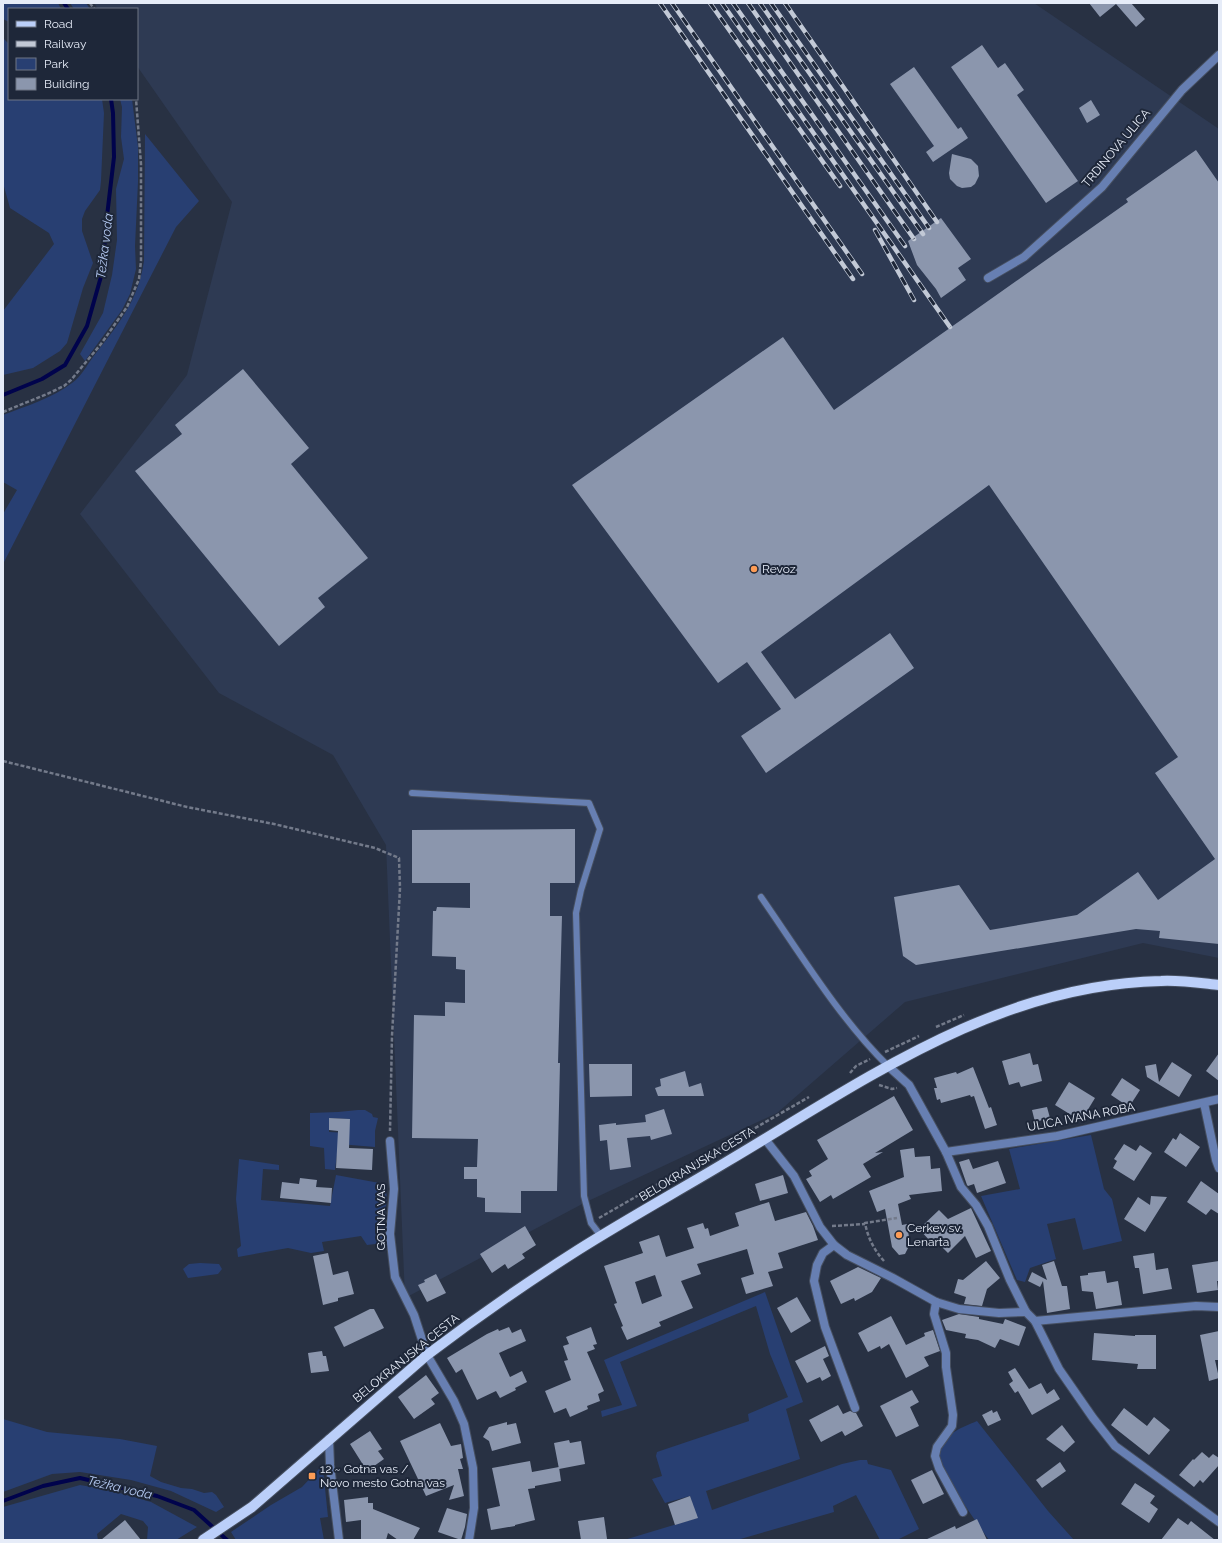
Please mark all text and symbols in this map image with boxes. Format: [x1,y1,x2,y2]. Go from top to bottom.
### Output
legend [8,8,138,100]
text: Road [44,17,73,31]
text: Railway [44,37,87,51]
text: Park [44,57,69,71]
text: Building [44,77,90,91]
street label: TRDINOVA ULICA [1079,106,1153,190]
water label: Težka voda [93,212,116,280]
place label: Revoz [762,562,796,576]
marker: Revoz [749,564,759,574]
street label: ULICA IVANA ROBA [1026,1100,1136,1134]
street label: BELOKRANJSKA CESTA [636,1124,758,1204]
street label: GOTNA VAS [374,1184,388,1251]
place label: Cerkev sv. Lenarta [907,1221,962,1249]
marker: Cerkev sv. Lenarta [894,1230,904,1240]
street label: BELOKRANJSKA CESTA [350,1311,462,1405]
place label: 12 ~ Gotna vas / Novo mesto Gotna vas [320,1462,445,1490]
marker: 12 ~ Gotna vas / Novo mesto Gotna vas [307,1471,317,1481]
water label: Težka voda [86,1473,154,1502]

